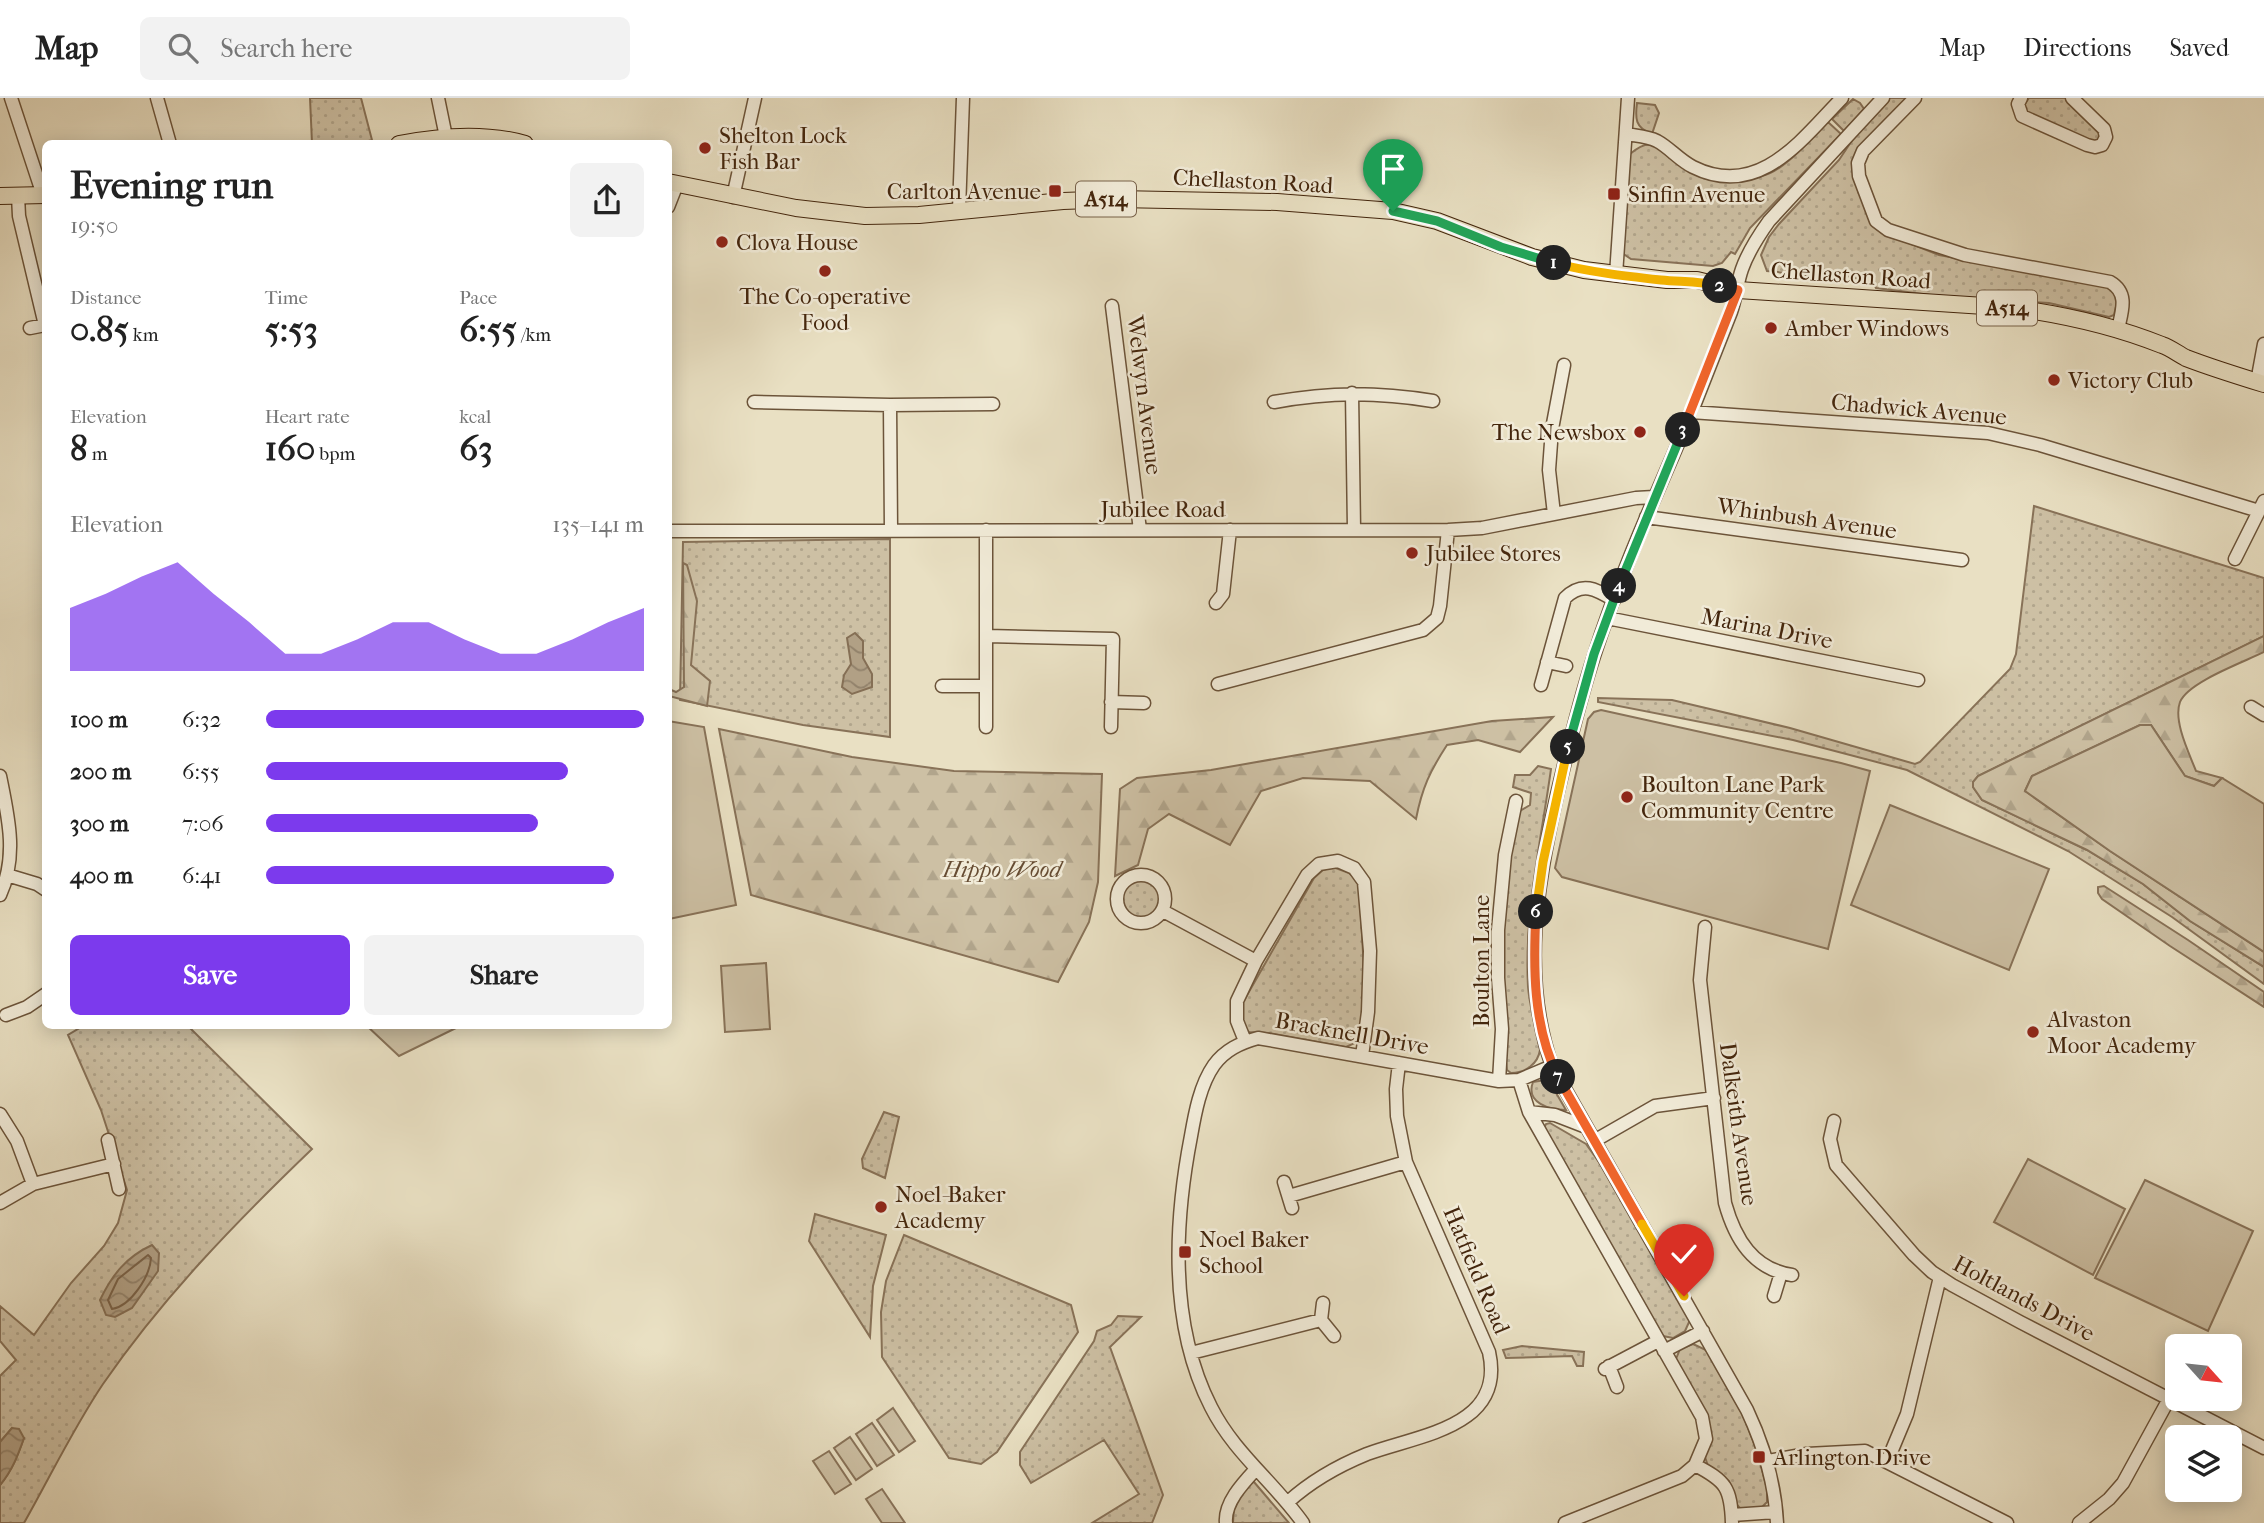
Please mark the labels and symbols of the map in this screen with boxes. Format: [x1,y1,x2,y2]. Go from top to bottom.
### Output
place label: Shelton Lock Fish Bar [719,122,848,175]
pin [1363,139,1423,211]
marker: Shelton Lock Fish Bar [697,140,713,156]
street label: Chellaston Road [1172,164,1334,199]
place label: Carlton Avenue [887,178,1041,205]
place label: Sinfin Avenue [1628,181,1765,208]
road number: A514 [1076,182,1136,217]
marker: Carlton Avenue [1047,183,1063,199]
marker: Sinfin Avenue [1606,186,1622,202]
place label: Clova House [736,229,858,256]
marker: Clova House [714,234,730,250]
pin: 1 [1536,246,1572,280]
street label: Chellaston Road [1770,256,1932,295]
marker: The Co-operative Food [817,263,833,279]
pin: 2 [1702,268,1738,304]
place label: The Co-operative Food [739,283,911,336]
road number: A514 [1977,290,2037,326]
street label: Welwyn Avenue [1121,313,1168,476]
place label: Amber Windows [1784,315,1949,342]
marker: Amber Windows [1763,320,1779,336]
place label: Victory Club [2067,367,2193,394]
marker: Victory Club [2046,372,2062,388]
street label: Chadwick Avenue [1830,388,2008,431]
pin: 3 [1666,412,1700,448]
place label: The Newsbox [1492,419,1626,446]
marker: The Newsbox [1632,424,1648,440]
street label: Whinbush Avenue [1715,492,1898,544]
street label: Jubilee Road [1099,496,1226,523]
place label: Jubilee Stores [1424,540,1561,567]
marker: Jubilee Stores [1404,545,1420,561]
pin: 4 [1602,568,1636,603]
street label: Marina Drive [1699,603,1835,654]
pin: 5 [1550,730,1586,764]
place label: Boulton Lane Park Community Centre [1641,771,1834,824]
marker: Boulton Lane Park Community Centre [1619,789,1635,805]
park label: Hippo Wood [942,856,1064,883]
pin: 6 [1518,894,1554,930]
street label: Boulton Lane [1468,895,1495,1027]
place label: Alvaston Moor Academy [2046,1006,2197,1059]
street label: Bracknell Drive [1273,1007,1431,1060]
marker: Alvaston Moor Academy [2025,1024,2041,1040]
street label: Dalkeith Avenue [1714,1041,1763,1207]
pin: 7 [1540,1060,1576,1094]
place label: Noel-Baker Academy [894,1181,1006,1234]
marker: Noel-Baker Academy [873,1199,889,1215]
street label: Hatfield Road [1438,1202,1516,1338]
pin [1654,1224,1714,1296]
place label: Noel Baker School [1199,1226,1309,1279]
marker: Noel Baker School [1177,1244,1193,1260]
street label: Holtlands Drive [1948,1250,2099,1347]
north arrow [2165,1334,2242,1410]
place label: Arlington Drive [1772,1444,1931,1471]
marker: Arlington Drive [1751,1449,1767,1465]

